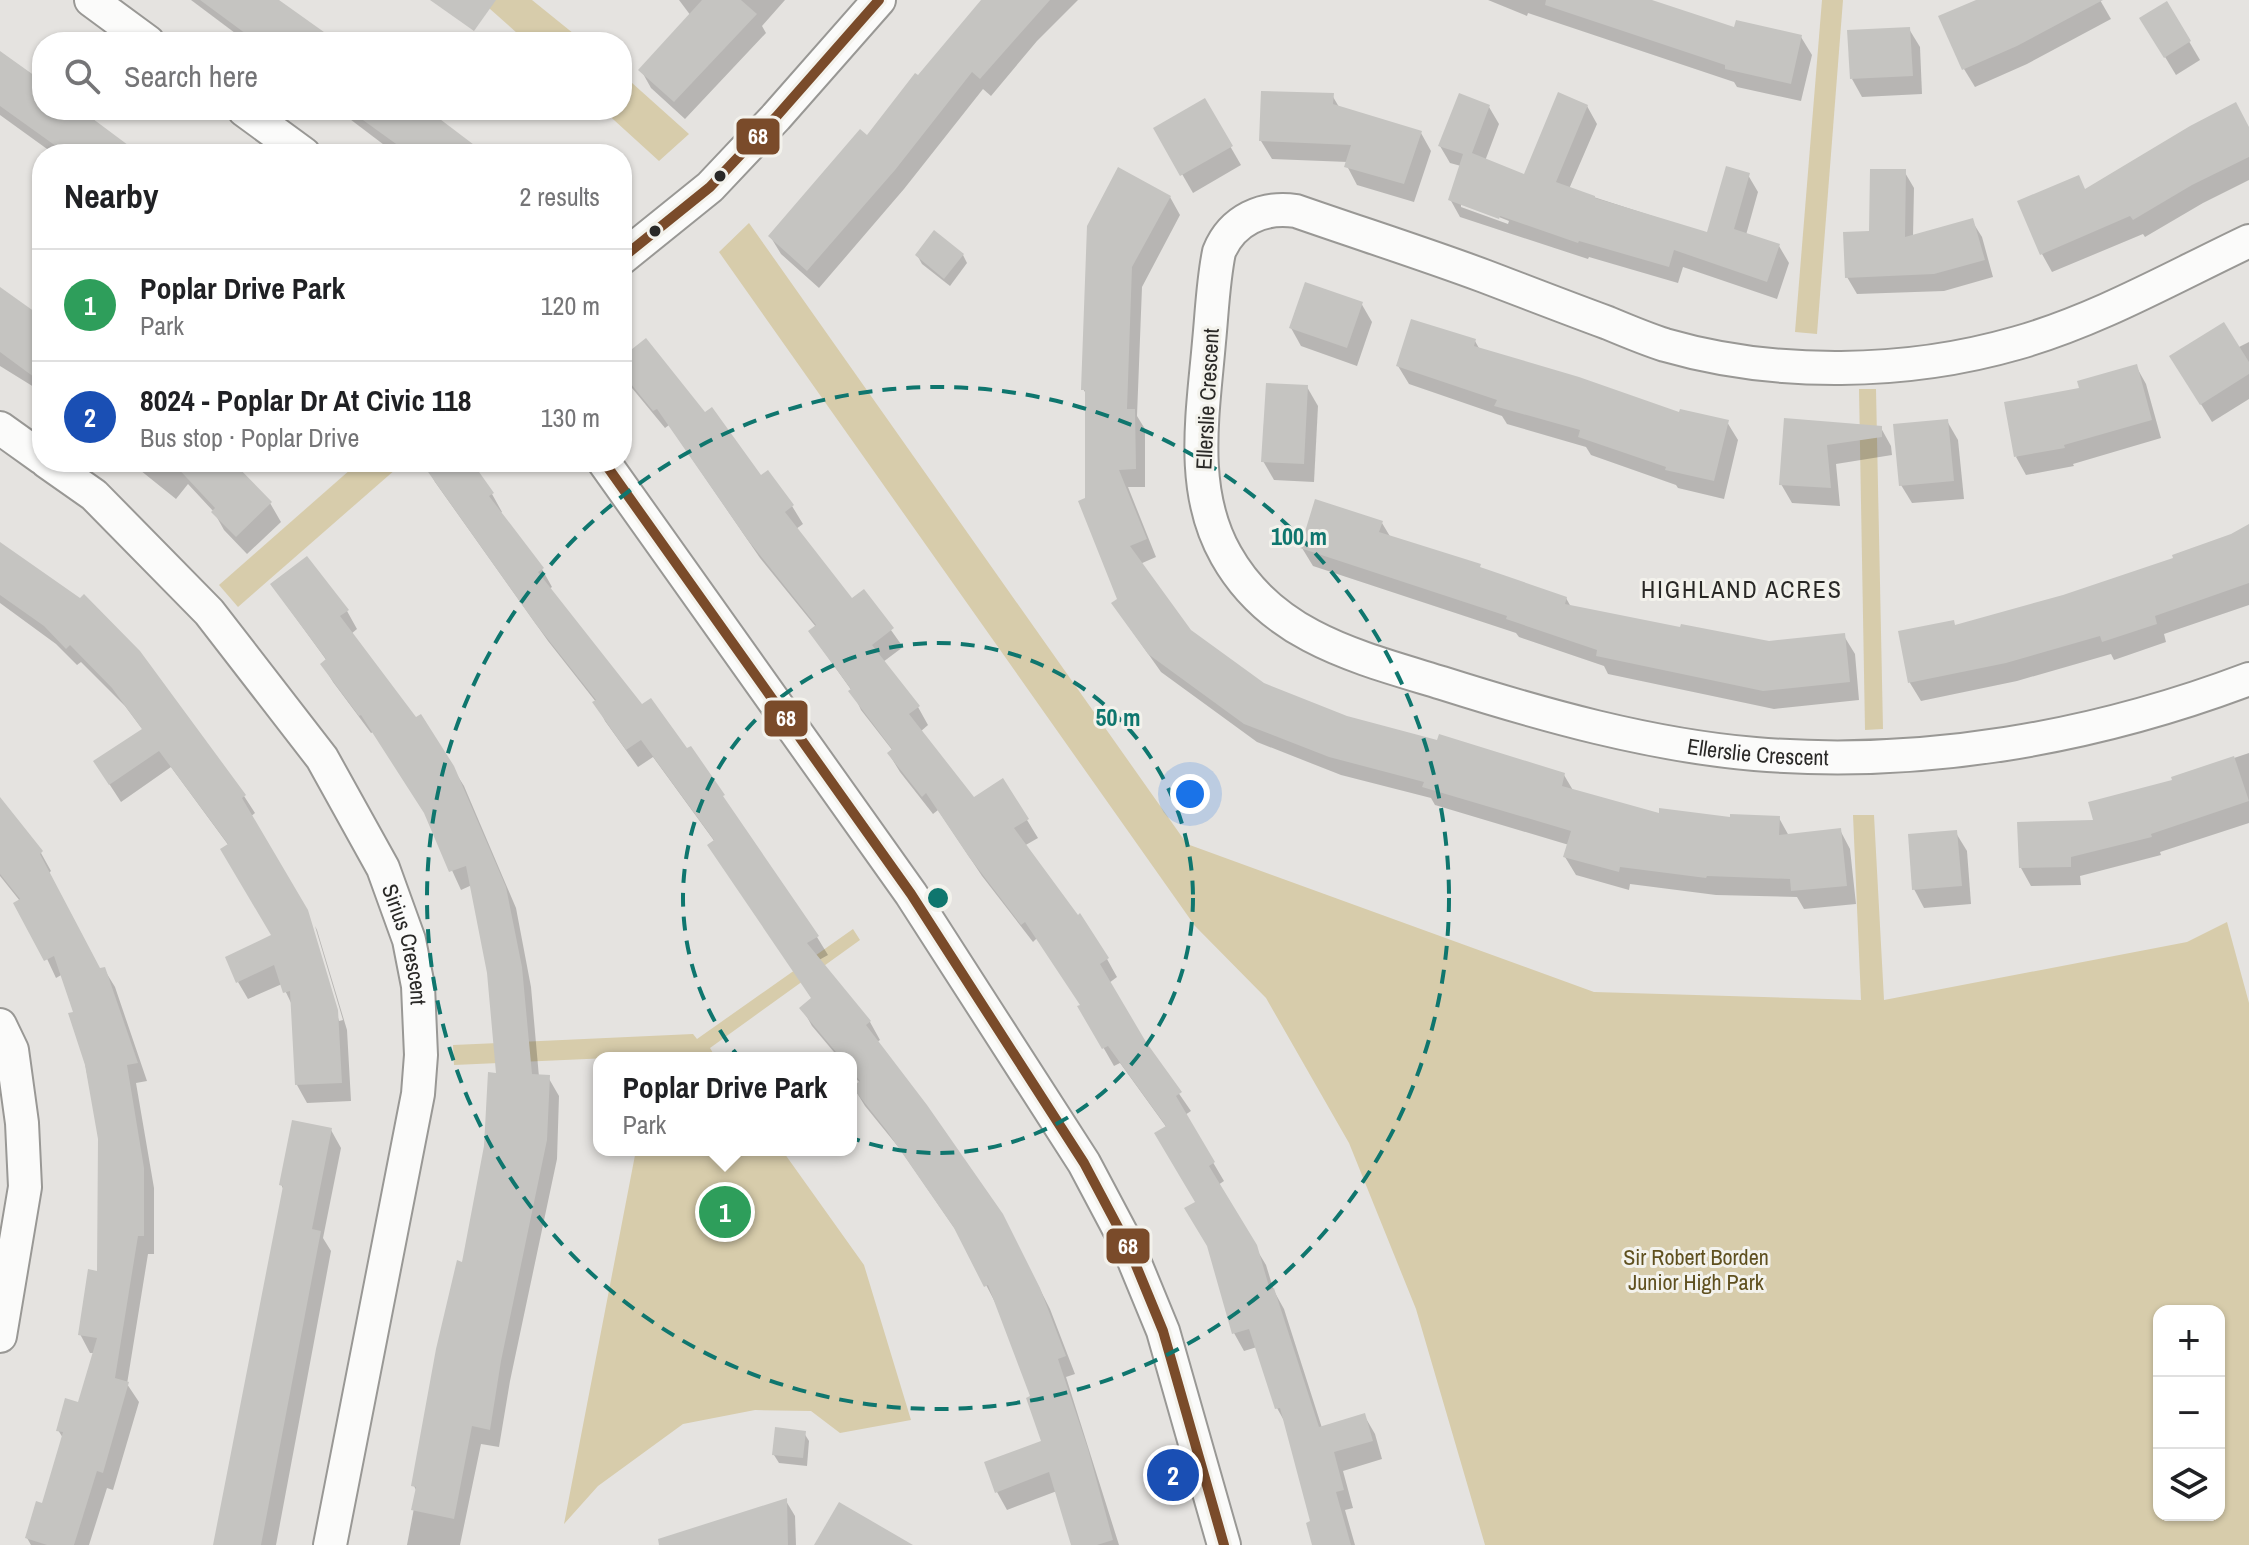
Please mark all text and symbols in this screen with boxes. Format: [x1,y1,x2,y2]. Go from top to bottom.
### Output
search box [32,32,632,120]
icon: search [60,54,104,98]
text: Search here [124,56,258,96]
line badge: 68 [735,117,781,156]
text: 68 [748,121,768,151]
unlabelled marker [712,168,728,184]
text: Nearby [64,173,159,219]
text: 2 results [519,179,600,214]
unlabelled marker [647,223,663,239]
text: Poplar Drive Park [140,268,345,308]
text: 1 [84,288,96,323]
text: 120 m [541,288,600,323]
text: Park [140,308,184,343]
street label: Ellerslie Crescent [1188,328,1226,470]
text: 8024 - Poplar Dr At Civic 118 [140,380,471,420]
text: 2 [84,400,96,435]
text: 130 m [541,400,600,435]
text: Bus stop · Poplar Drive [140,420,359,455]
text: 100 m [1271,520,1327,552]
district label: HIGHLAND ACRES [1641,573,1843,605]
line badge: 68 [763,699,809,738]
text: 50 m [1096,701,1140,733]
text: 68 [776,703,796,733]
street label: Ellerslie Crescent [1685,731,1829,772]
your location [1170,774,1210,814]
street label: Sirius Crescent [375,880,434,1006]
centre of rings [924,884,952,912]
popup [593,1052,857,1156]
text: Poplar Drive Park [622,1067,828,1107]
text: Park [622,1107,666,1142]
pin: 1 [699,1182,751,1242]
line badge: 68 [1105,1227,1151,1265]
text: 68 [1118,1231,1138,1261]
park label: Sir Robert Borden Junior High Park [1623,1242,1769,1297]
map controls [2153,1305,2225,1521]
button: + [2153,1305,2225,1377]
button: − [2153,1377,2225,1449]
pin: 2 [1147,1445,1199,1505]
button: layers [2153,1449,2225,1521]

